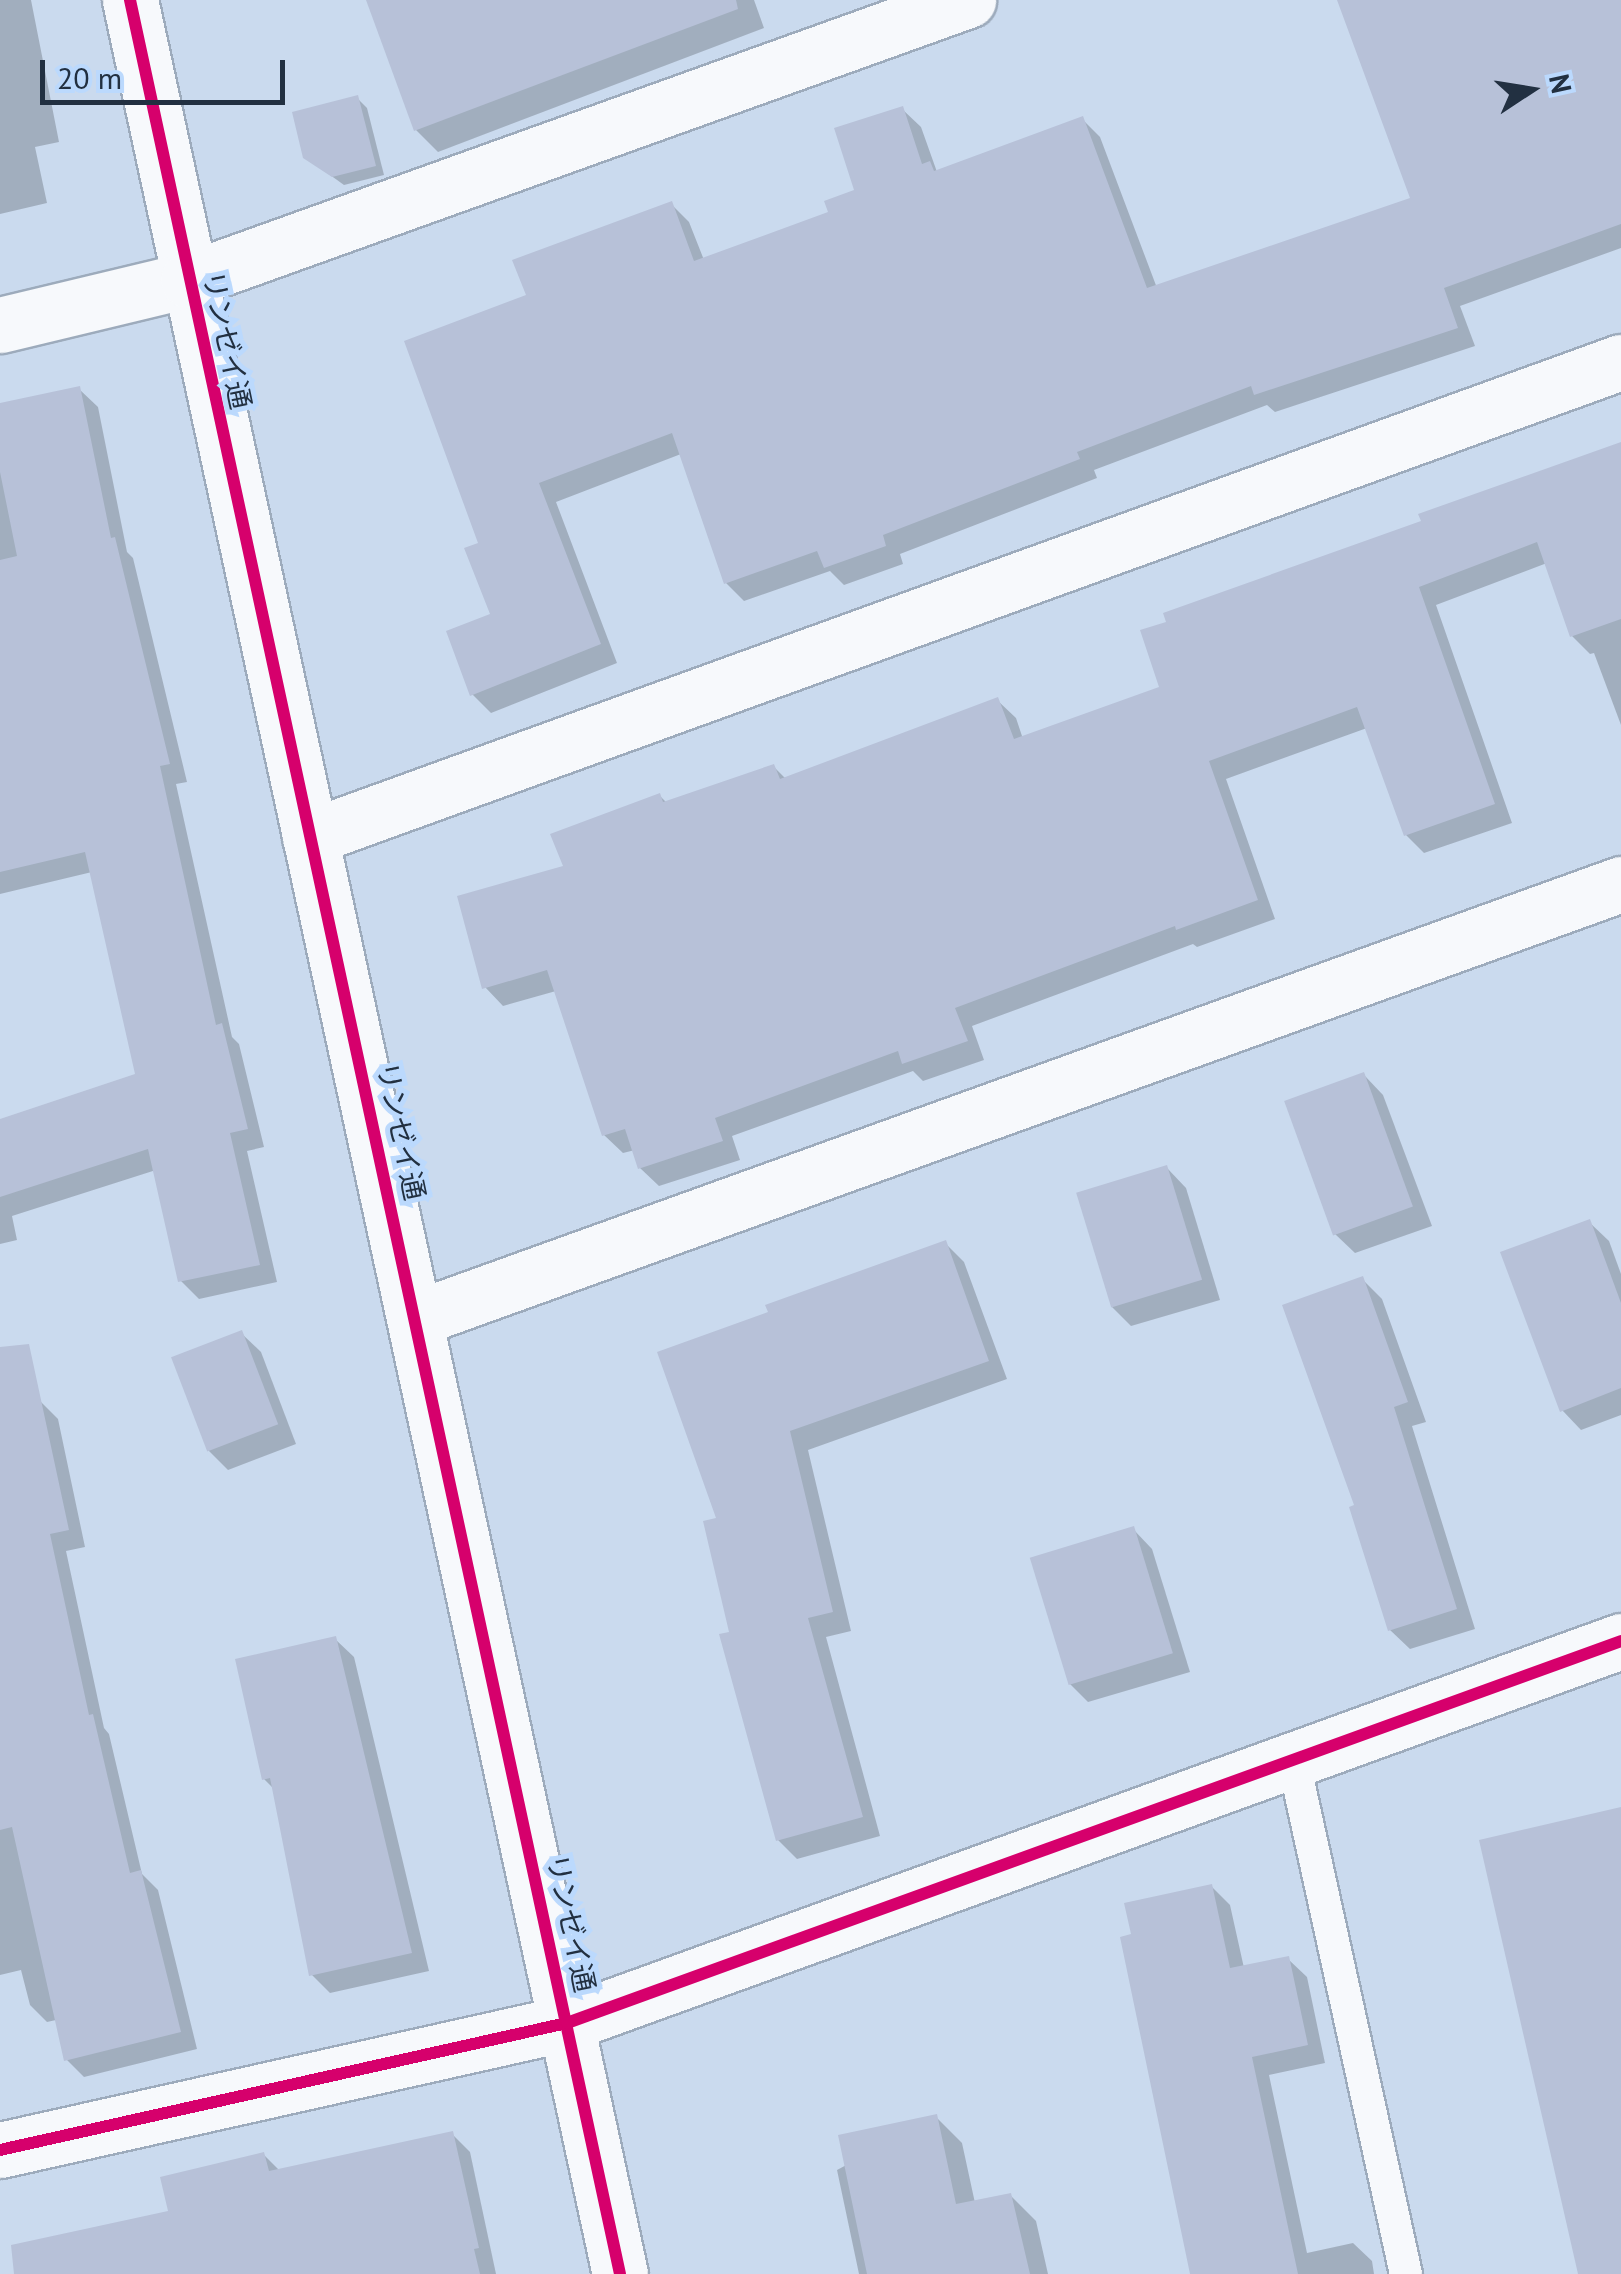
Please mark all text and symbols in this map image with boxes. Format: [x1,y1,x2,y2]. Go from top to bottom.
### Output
scale bar [45,40,290,102]
north arrow [1481,40,1581,140]
text: 20 m [57,58,122,97]
text: N [1541,71,1581,97]
street label: リンゼイ通 [196,268,258,412]
street label: リンゼイ通 [370,1059,432,1203]
street label: リンゼイ通 [540,1851,602,1995]

